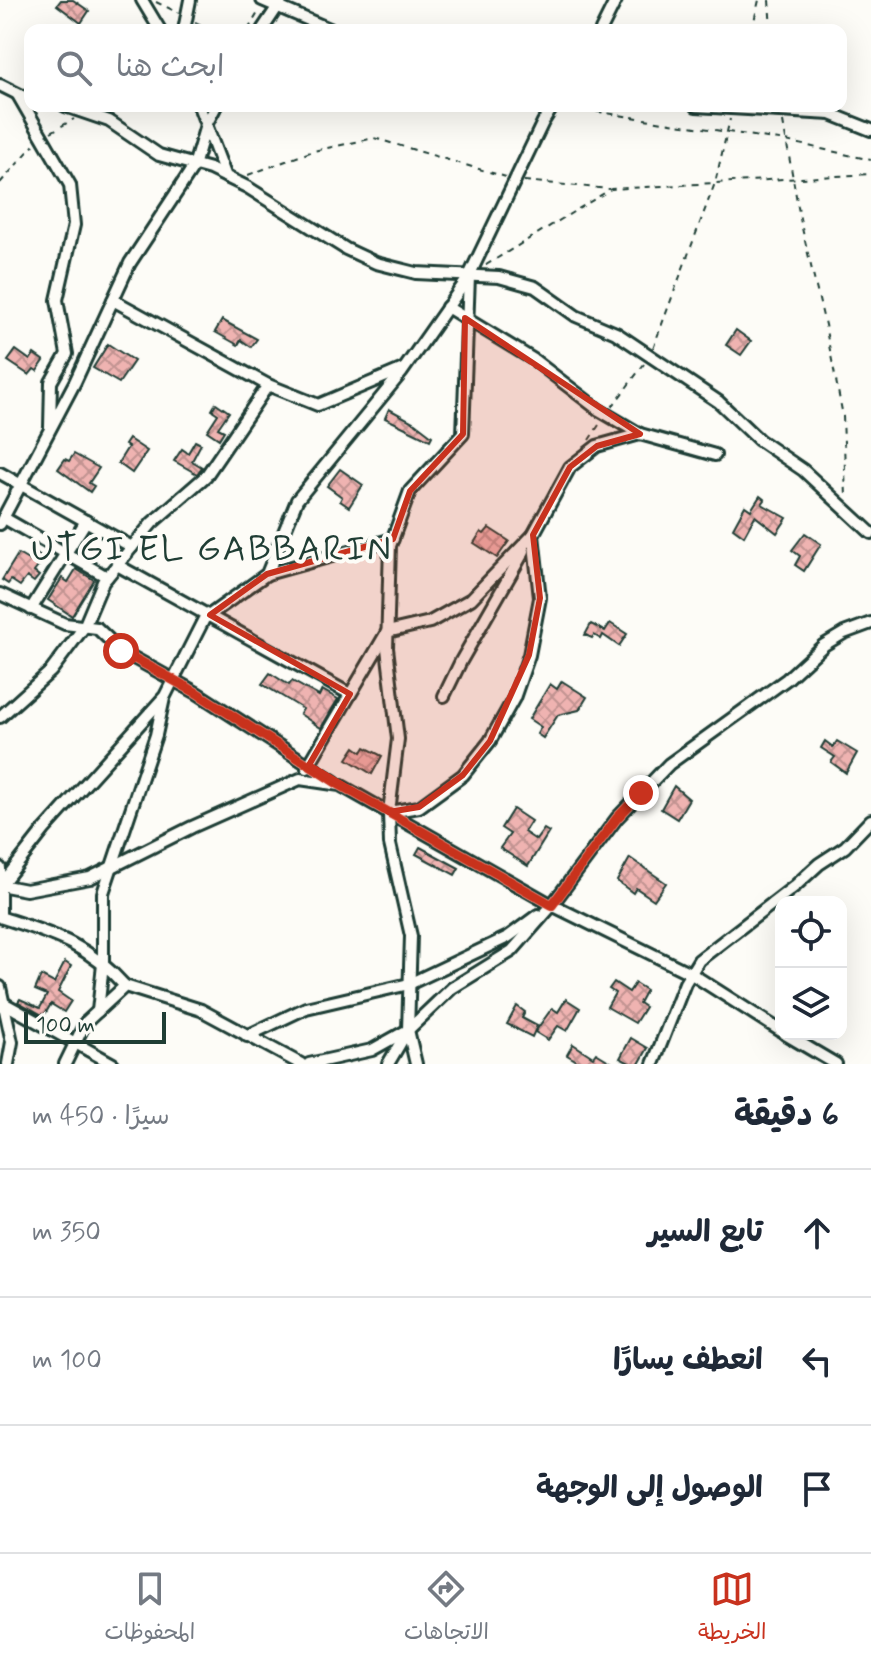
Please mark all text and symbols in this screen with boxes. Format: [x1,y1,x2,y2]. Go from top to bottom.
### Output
search box [24,24,847,112]
icon: search [52,46,96,90]
text: ابحث هنا [116,48,224,87]
district label: UTGI EL GABBARIN [31,527,393,574]
route start [103,633,139,669]
route end [623,775,659,811]
map controls [775,896,847,1040]
button: locate [775,896,847,968]
button: layers [775,968,847,1040]
scale bar [24,1008,166,1044]
text: 100 m [36,1012,95,1040]
text: 6 دقيقة [734,1093,839,1138]
text: سيرًا · 450 m [32,1100,170,1134]
icon: ahead [795,1211,839,1255]
text: تابع السير [648,1213,763,1252]
text: 350 m [32,1216,101,1250]
icon: left [795,1339,839,1383]
text: انعطف يسارًا [613,1341,763,1380]
text: 100 m [32,1344,102,1378]
icon: arrive [795,1467,839,1511]
text: الوصول إلى الوجهة [536,1469,763,1508]
tab: المحفوظات [104,1567,195,1651]
tab: الاتجاهات [404,1567,489,1651]
tab: الخريطة [698,1567,767,1651]

